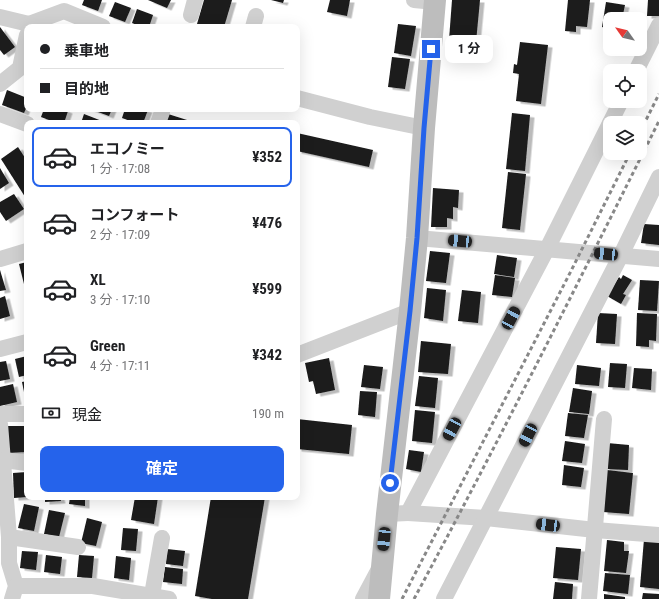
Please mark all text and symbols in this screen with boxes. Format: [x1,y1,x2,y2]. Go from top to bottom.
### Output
north arrow [603,12,647,56]
map controls [603,12,647,160]
callout: 1 分 [445,35,493,63]
route end [422,40,440,58]
text: 1 分 [458,41,480,56]
text: 乗車地 [64,42,109,60]
button: locate [603,64,647,108]
text: 目的地 [64,80,109,98]
button: layers [603,116,647,160]
icon: car [42,139,78,175]
text: エコノミー [90,140,165,158]
text: ¥352 [252,148,282,166]
text: 1 分 · 17:08 [90,161,150,176]
icon: car [42,205,78,241]
text: コンフォート [90,206,180,224]
text: ¥476 [252,214,282,232]
text: 2 分 · 17:09 [90,227,150,242]
car [448,234,472,248]
car [594,247,618,261]
icon: car [42,271,78,307]
text: XL [90,271,106,289]
text: ¥599 [252,280,282,298]
text: 3 分 · 17:10 [90,292,150,307]
car [500,305,522,331]
icon: car [42,337,78,373]
text: Green [90,337,125,355]
text: ¥342 [252,346,282,364]
text: 4 分 · 17:11 [90,358,150,373]
icon: cash [40,402,62,424]
text: 現金 [72,406,102,424]
text: 190 m [252,406,284,421]
car [441,416,463,442]
car [517,422,539,448]
button: 確定 [40,446,284,492]
route start [381,474,399,492]
car [535,518,561,532]
car [377,526,391,552]

